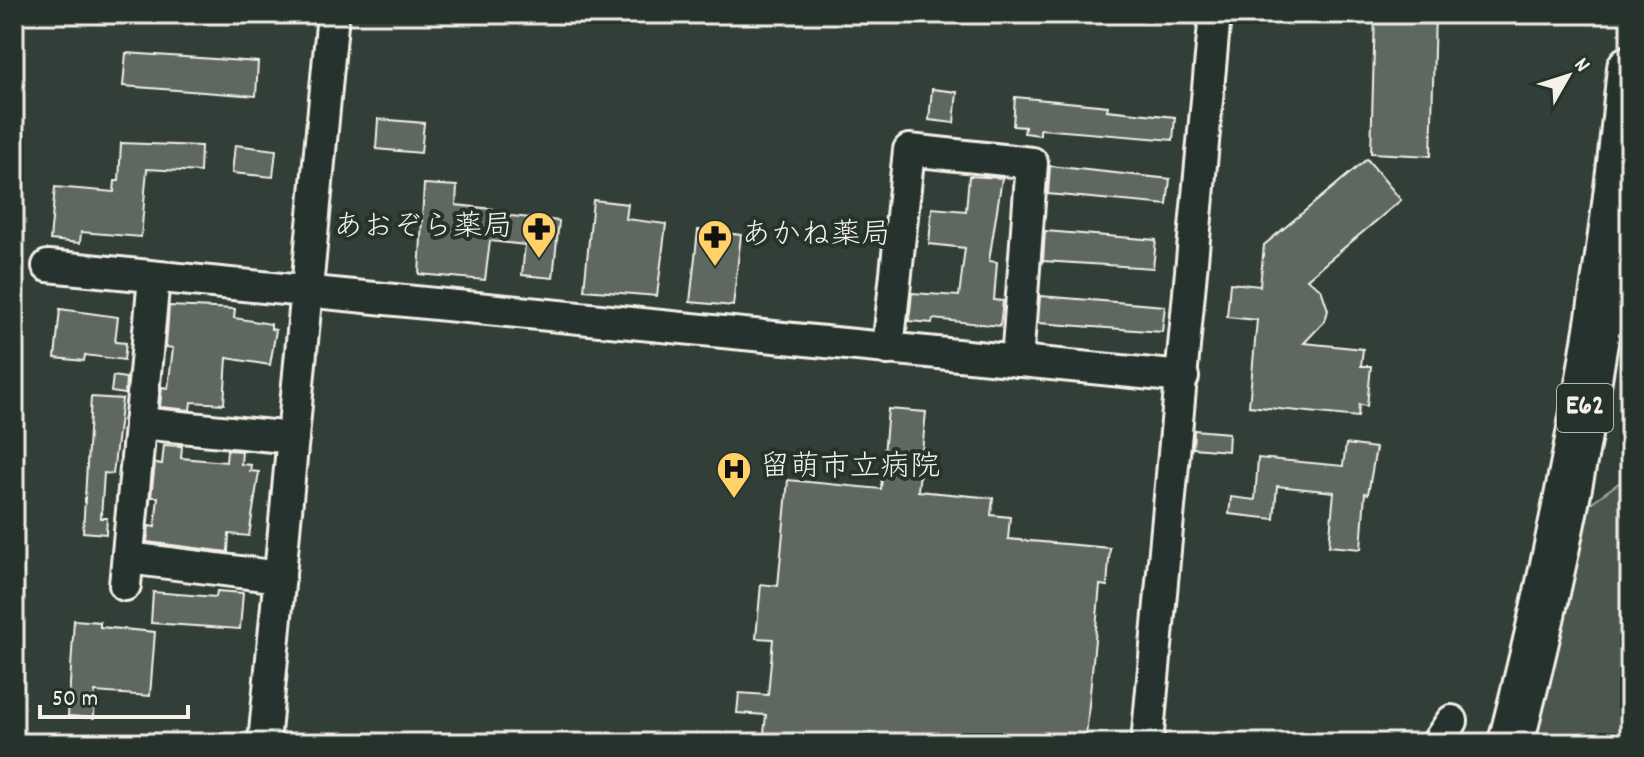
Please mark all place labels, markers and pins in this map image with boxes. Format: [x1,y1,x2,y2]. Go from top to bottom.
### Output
place label: あおぞら薬局 [333,208,513,251]
pharmacy icon: あおぞら薬局 [520,210,558,260]
place label: あかね薬局 [741,216,891,259]
pharmacy icon: あかね薬局 [696,218,734,268]
place label: 留萌市立病院 [760,448,940,491]
hospital icon: 留萌市立病院 [715,450,753,500]

